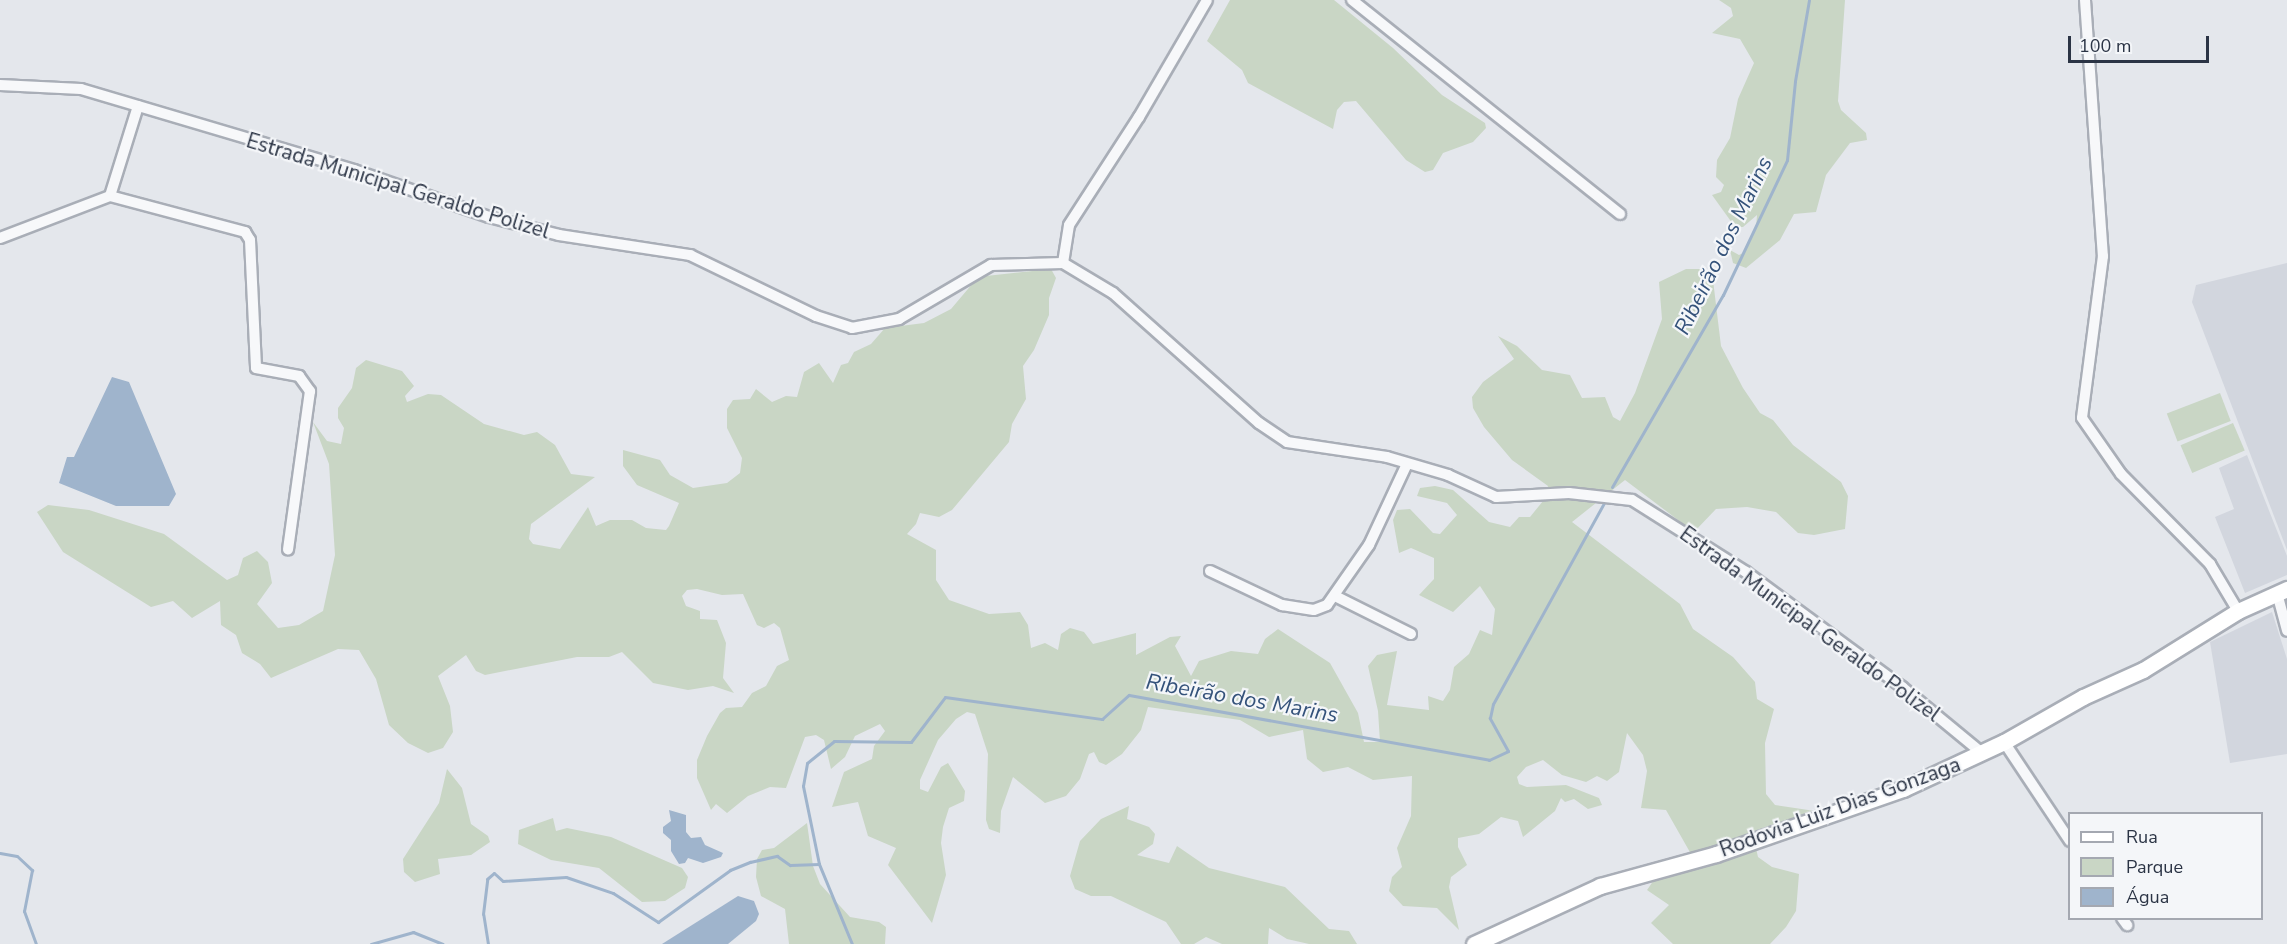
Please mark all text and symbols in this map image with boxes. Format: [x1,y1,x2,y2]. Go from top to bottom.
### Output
scale bar [2071,24,2212,62]
text: 100 m [2079,34,2131,58]
street label: Estrada Municipal Geraldo Polizel [243,128,553,244]
water label: Ribeirão dos Marins [1669,153,1779,339]
street label: Estrada Municipal Geraldo Polizel [1675,521,1945,727]
water label: Ribeirão dos Marins [1144,669,1340,729]
street label: Rodovia Luiz Dias Gonzaga [1716,752,1964,862]
legend [2068,812,2263,920]
text: Rua [2126,825,2158,849]
text: Parque [2126,855,2183,879]
text: Água [2126,885,2169,909]

